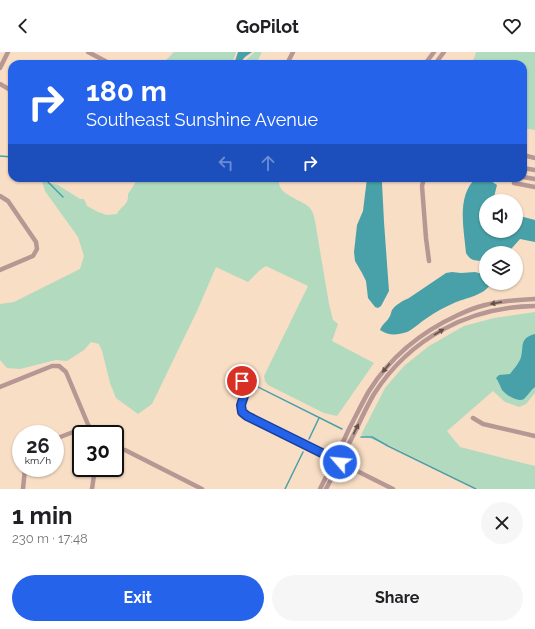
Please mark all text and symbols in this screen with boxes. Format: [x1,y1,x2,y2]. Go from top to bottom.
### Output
icon: back [12,15,34,37]
icon: heart [501,15,523,37]
text: GoPilot [236,16,299,37]
text: 180 m [86,75,167,108]
icon: right [20,76,72,128]
text: Southeast Sunshine Avenue [86,109,318,130]
icon: left [215,152,237,174]
icon: ahead [257,152,279,174]
icon: right [299,152,321,174]
map controls [479,194,523,290]
button: sound [479,194,523,238]
button: layers [479,246,523,290]
one-way arrow [490,300,502,306]
one-way arrow [433,328,445,335]
one-way arrow [382,362,391,373]
pin [225,364,259,398]
icon: arrive [231,370,253,392]
one-way arrow [353,423,359,435]
speed limit sign: 30 [72,425,124,477]
text: 26 [26,434,50,458]
position arrow [319,441,361,483]
text: km/h [25,455,51,466]
text: 1 min [12,501,73,530]
button: close [481,502,523,544]
text: 230 m · 17:48 [12,531,88,546]
button: Exit [12,575,264,621]
button: Share [272,575,523,621]

